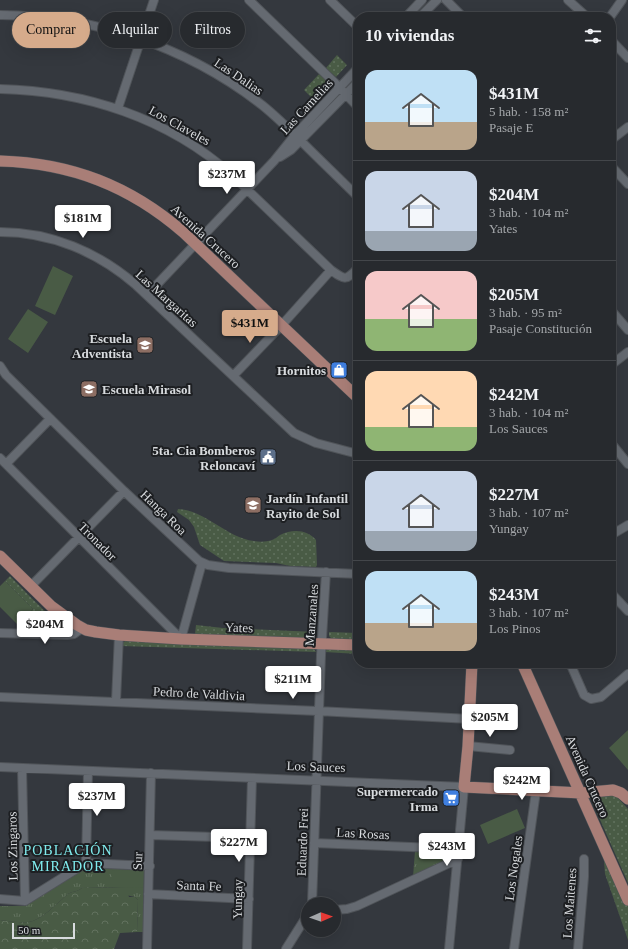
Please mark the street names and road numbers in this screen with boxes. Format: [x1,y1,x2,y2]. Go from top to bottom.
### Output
street label: Las Dalias [212,55,266,98]
street label: Las Camelias [277,75,336,137]
street label: Los Claveles [147,103,213,148]
street label: Avenida Crucero [168,201,243,271]
street label: Las Margaritas [133,267,201,330]
street label: Hanga Roa [138,487,190,538]
street label: Tronador [75,519,120,564]
street label: Manzanales [302,584,321,647]
street label: Yates [225,620,253,635]
street label: Pedro de Valdivia [153,684,246,703]
street label: Avenida Crucero [563,733,612,820]
street label: Los Sauces [286,758,346,775]
street label: Eduardo Frei [294,807,311,876]
street label: Los Zingaros [4,811,21,881]
street label: Las Rosas [336,825,390,842]
street label: Los Nogales [502,835,525,901]
street label: Sur [130,851,145,870]
street label: Los Maitenes [560,867,579,939]
street label: Santa Fe [176,877,222,894]
street label: Yungay [230,879,245,919]

